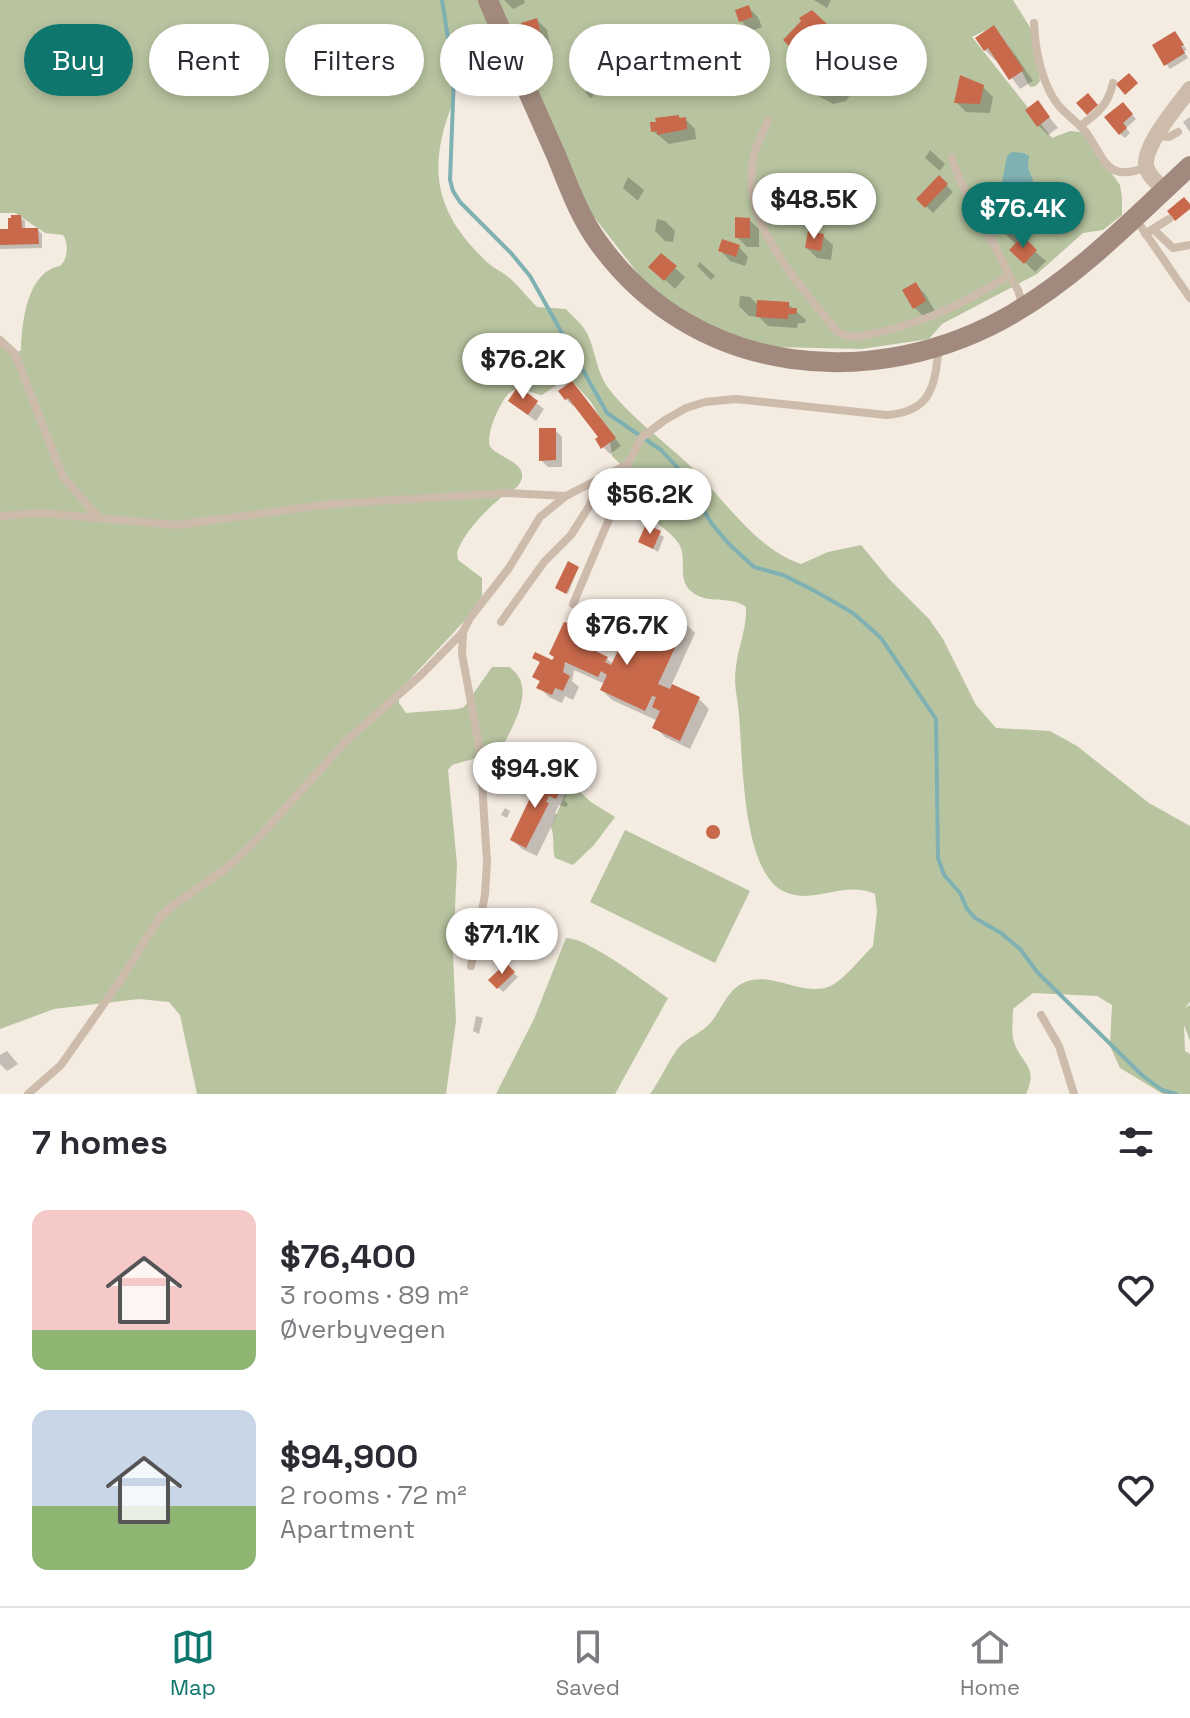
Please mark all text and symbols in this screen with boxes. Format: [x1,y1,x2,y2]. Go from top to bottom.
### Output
chip: Buy [24,24,133,96]
chip: Rent [149,24,269,96]
chip: Filters [285,24,424,96]
chip: New [440,24,553,96]
chip: Apartment [569,24,770,96]
chip: House [786,24,927,96]
pin: $48.5K [749,173,879,241]
text: $48.5K [770,182,858,216]
pin: $76.4K [958,182,1088,250]
text: $76.4K [980,191,1066,225]
pin: $76.2K [458,333,588,401]
text: $76.2K [480,342,566,376]
pin: $56.2K [585,468,715,536]
text: $56.2K [607,477,693,511]
pin: $76.7K [562,599,692,667]
text: $76.7K [585,608,669,642]
pin: $94.9K [470,742,600,810]
text: $94.9K [491,751,579,785]
pin: $71.1K [437,908,567,976]
text: $71.1K [464,917,540,951]
icon: filters [1114,1120,1158,1164]
text: 7 homes [32,1121,168,1164]
text: $76,400 [280,1235,416,1278]
icon: home [96,1242,192,1338]
icon: heart [1114,1268,1158,1312]
text: 3 rooms · 89 m² [280,1278,469,1312]
text: Øverbyvegen [280,1312,446,1346]
text: $94,900 [280,1435,418,1478]
icon: home [96,1442,192,1538]
icon: heart [1114,1468,1158,1512]
text: 2 rooms · 72 m² [280,1478,467,1512]
text: Apartment [280,1512,415,1546]
tab: Map [170,1625,216,1701]
tab: Saved [556,1625,620,1701]
tab: Home [960,1625,1020,1701]

